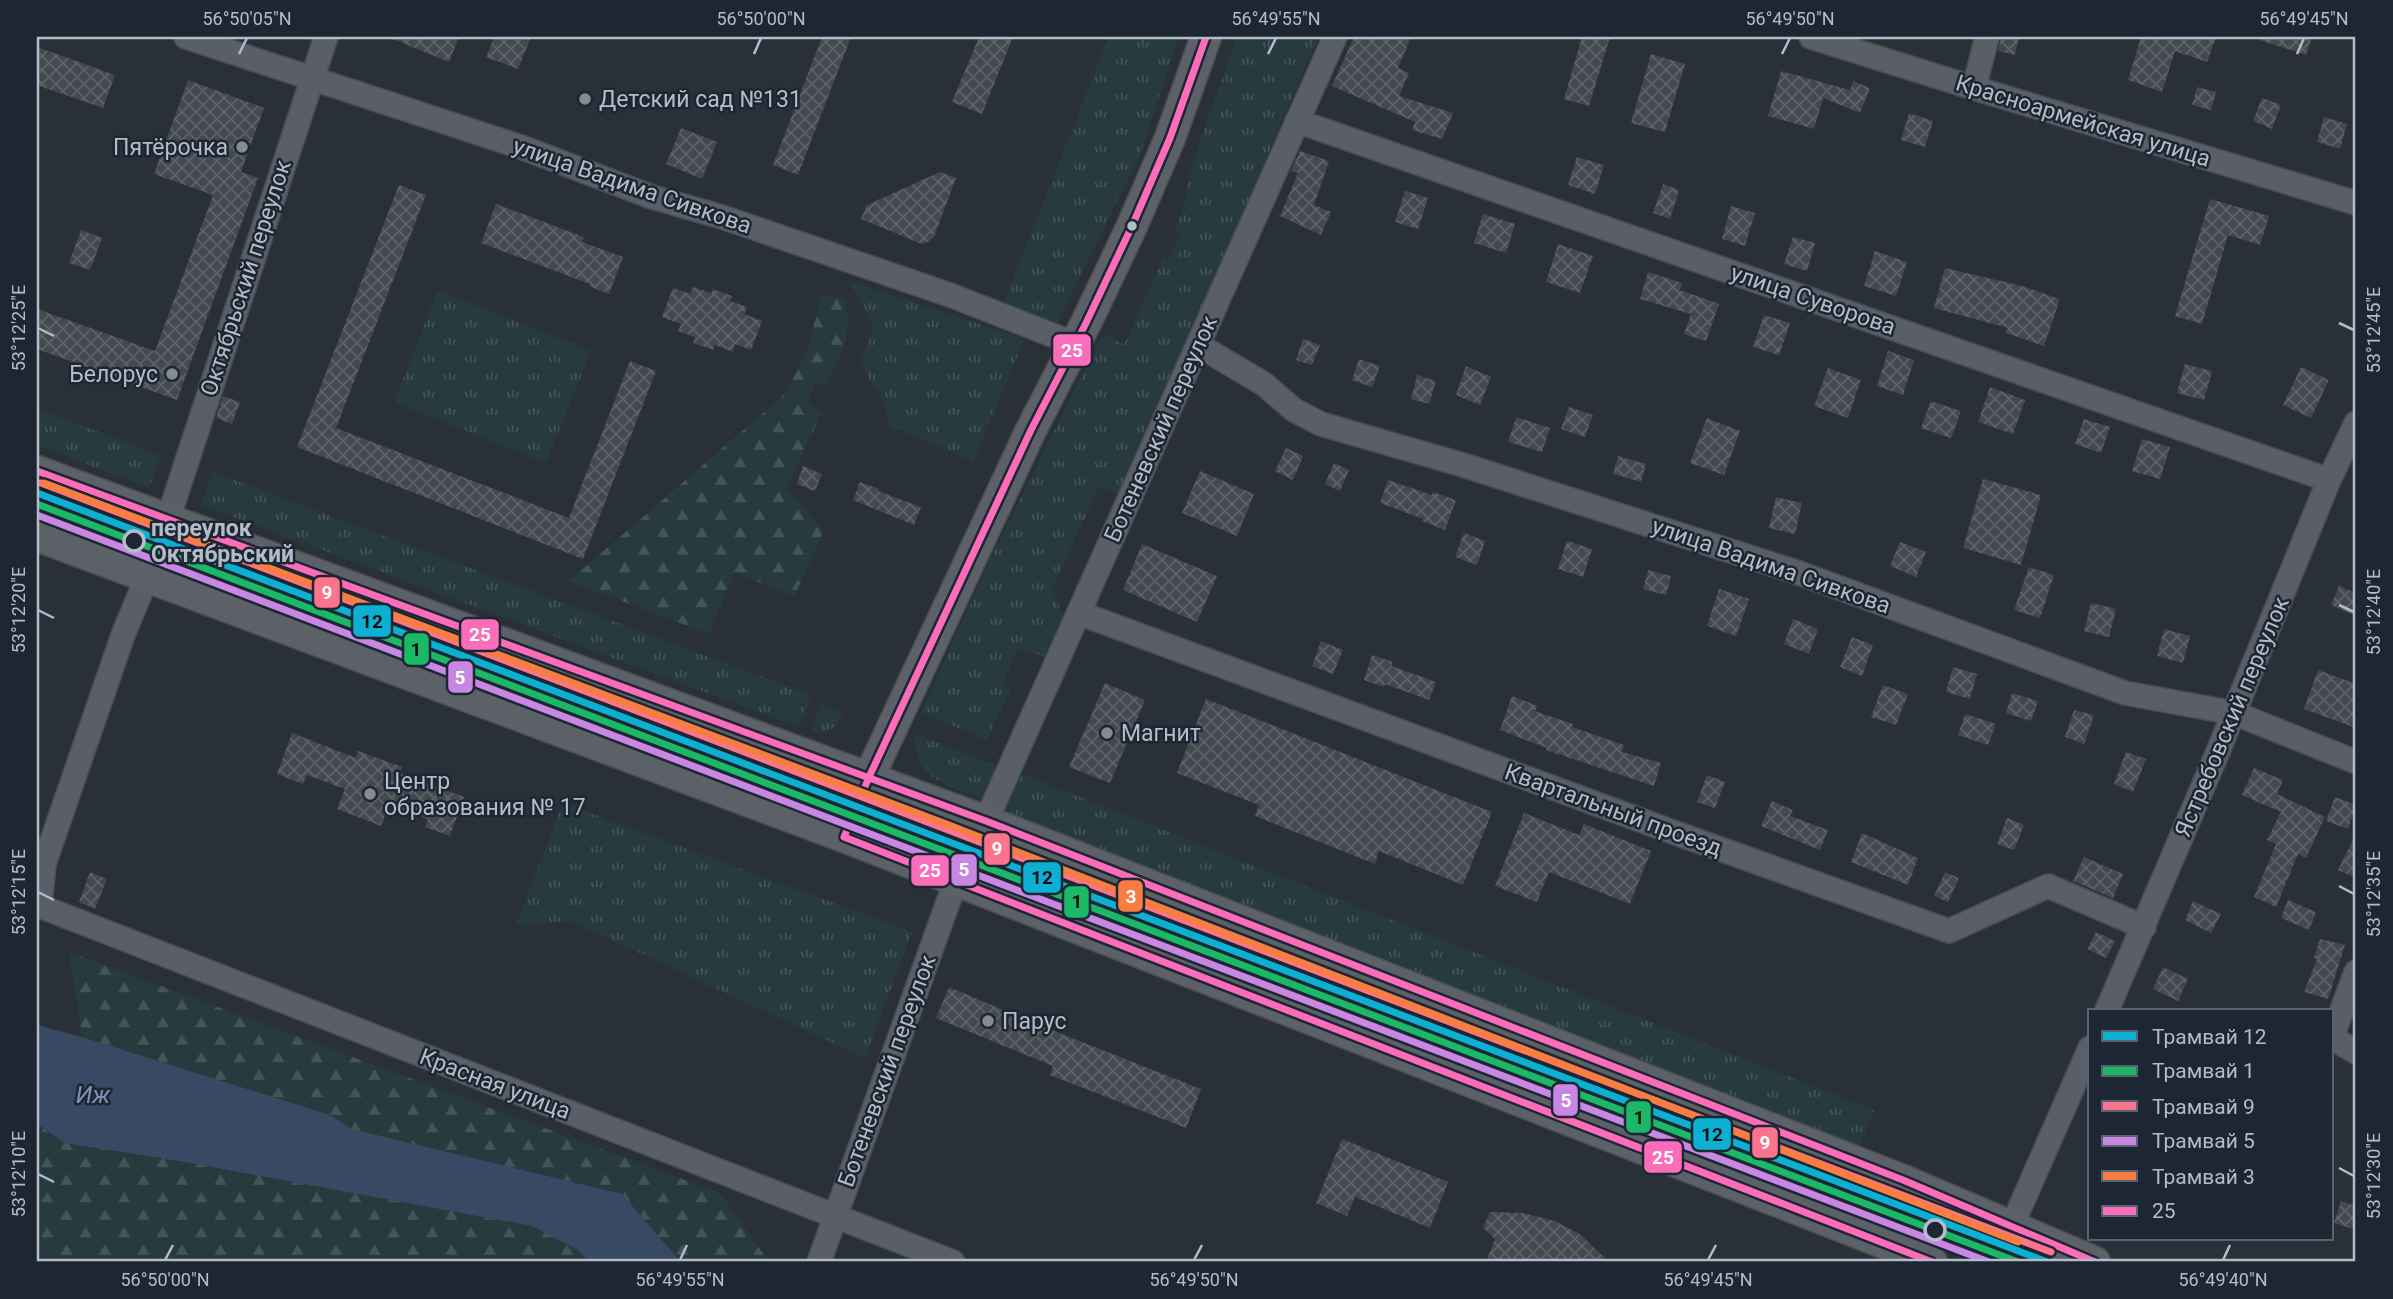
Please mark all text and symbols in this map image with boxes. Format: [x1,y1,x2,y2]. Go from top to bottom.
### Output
text: 56°50'05"N [202,8,292,29]
text: 56°50'00"N [716,8,806,29]
text: 56°49'55"N [1231,8,1321,29]
text: 56°49'50"N [1745,8,1835,29]
text: 56°49'45"N [2259,8,2349,29]
street label: Красноармейская улица [1952,69,2214,173]
place label: Детский сад №131 [599,86,802,113]
marker: Детский сад №131 [577,91,593,107]
street label: улица Вадима Сивкова [509,132,755,240]
place label: Пятёрочка [113,134,228,161]
marker: Пятёрочка [234,139,250,155]
street label: Октябрьский переулок [195,156,297,399]
unlabelled marker [1125,219,1139,233]
street label: улица Суворова [1727,259,1899,341]
text: 53°12'25"E [8,285,29,371]
text: 53°12'45"E [2363,287,2384,373]
street label: Ботеневский переулок [1099,311,1223,546]
line badge: 25 [1052,333,1092,367]
text: 25 [1061,339,1083,362]
place label: Белорус [69,361,158,388]
marker: Белорус [164,366,180,382]
street label: улица Вадима Сивкова [1648,512,1894,620]
place label: переулок Октябрьский [151,515,294,568]
marker: переулок Октябрьский [123,530,145,552]
text: 53°12'20"E [8,567,29,653]
text: 53°12'40"E [2363,569,2384,655]
line badge: 9 [313,576,341,609]
text: 9 [322,581,332,604]
street label: Ястребовский переулок [2169,592,2295,841]
line badge: 12 [352,604,392,638]
text: 12 [361,610,383,633]
line badge: 25 [460,618,500,651]
text: 25 [469,623,491,646]
line badge: 1 [403,632,430,666]
text: 1 [411,638,421,661]
line badge: 5 [447,660,474,694]
text: 5 [455,666,466,689]
place label: Магнит [1121,720,1201,747]
marker: Магнит [1099,725,1115,741]
street label: Квартальный проезд [1501,758,1725,862]
place label: Центр образования № 17 [384,768,586,821]
marker: Центр образования № 17 [362,786,378,802]
line badge: 9 [983,832,1011,866]
text: 9 [992,837,1002,860]
text: 53°12'15"E [8,849,29,935]
text: 53°12'35"E [2363,851,2384,937]
line badge: 5 [950,853,978,887]
line badge: 25 [910,854,950,887]
text: 5 [959,858,970,881]
text: 25 [919,859,941,882]
line badge: 12 [1022,861,1062,894]
text: 12 [1031,866,1053,889]
line badge: 3 [1117,879,1144,913]
line badge: 1 [1063,885,1090,919]
text: 3 [1126,885,1136,908]
text: 1 [1072,890,1082,913]
street label: Ботеневский переулок [832,951,942,1191]
place label: Парус [1002,1008,1067,1035]
legend [2088,1009,2334,1240]
marker: Парус [980,1013,996,1029]
text: Трамвай 12 [2152,1025,2267,1049]
street label: Красная улица [416,1043,574,1125]
text: Трамвай 1 [2152,1059,2255,1083]
water label: Иж [76,1081,111,1109]
line badge: 5 [1552,1083,1579,1117]
text: 5 [1561,1089,1572,1112]
text: Трамвай 9 [2152,1095,2255,1119]
line badge: 1 [1625,1100,1652,1134]
text: 1 [1634,1106,1644,1129]
line badge: 12 [1692,1117,1732,1151]
text: 12 [1701,1123,1723,1146]
line badge: 9 [1751,1126,1779,1159]
text: Трамвай 5 [2152,1129,2255,1153]
text: 53°12'10"E [8,1131,29,1217]
text: 9 [1760,1131,1770,1154]
text: 53°12'30"E [2363,1133,2384,1219]
line badge: 25 [1643,1140,1683,1174]
text: 25 [1652,1146,1674,1169]
text: Трамвай 3 [2152,1165,2255,1189]
text: 25 [2152,1199,2176,1223]
unlabelled marker [1924,1219,1946,1241]
text: 56°50'00"N [120,1269,210,1290]
text: 56°49'55"N [635,1269,725,1290]
text: 56°49'50"N [1149,1269,1239,1290]
text: 56°49'45"N [1663,1269,1753,1290]
text: 56°49'40"N [2178,1269,2268,1290]

